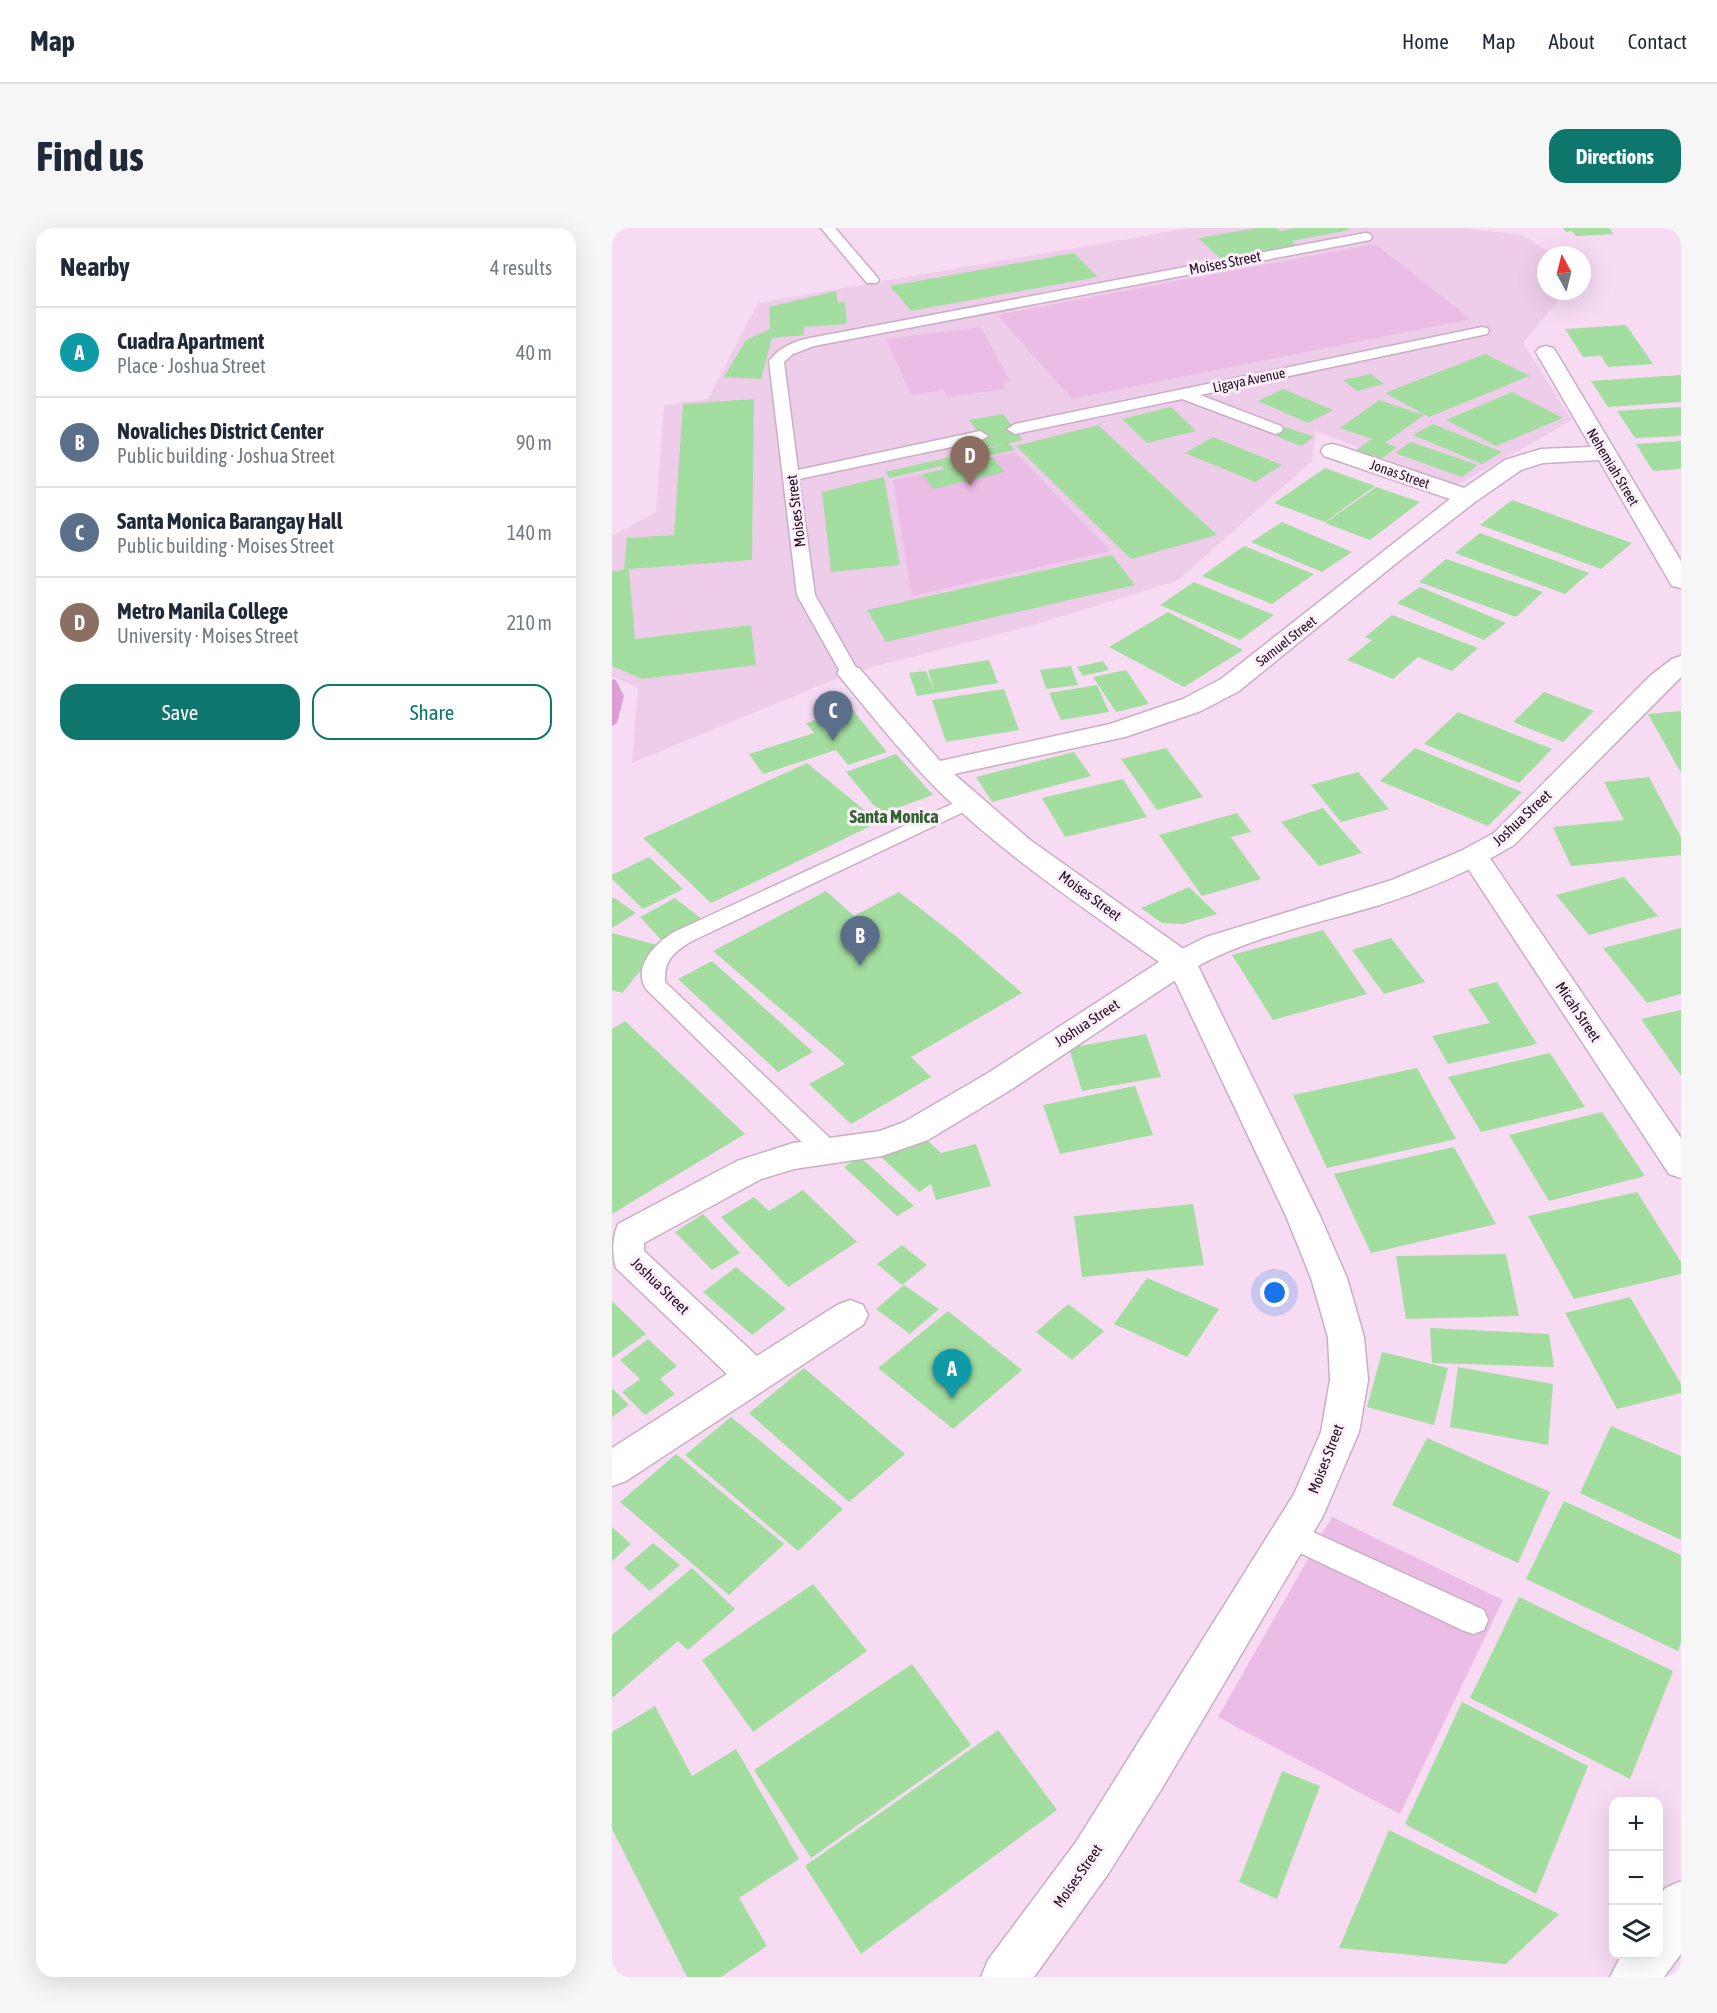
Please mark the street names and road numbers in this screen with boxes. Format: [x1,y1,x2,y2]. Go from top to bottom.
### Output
street label: Moises Street [1187,247,1262,278]
street label: Ligaya Avenue [1211,365,1287,395]
street label: Nehemiah Street [1584,426,1642,508]
street label: Jonas Street [1368,456,1432,492]
street label: Moises Street [783,474,808,548]
street label: Samuel Street [1253,613,1319,669]
street label: Joshua Street [1489,786,1554,849]
street label: Moises Street [1056,867,1125,924]
street label: Micah Street [1552,979,1605,1045]
street label: Joshua Street [1051,995,1122,1050]
street label: Joshua Street [628,1254,693,1317]
street label: Moises Street [1305,1422,1347,1496]
street label: Moises Street [1050,1841,1105,1910]

